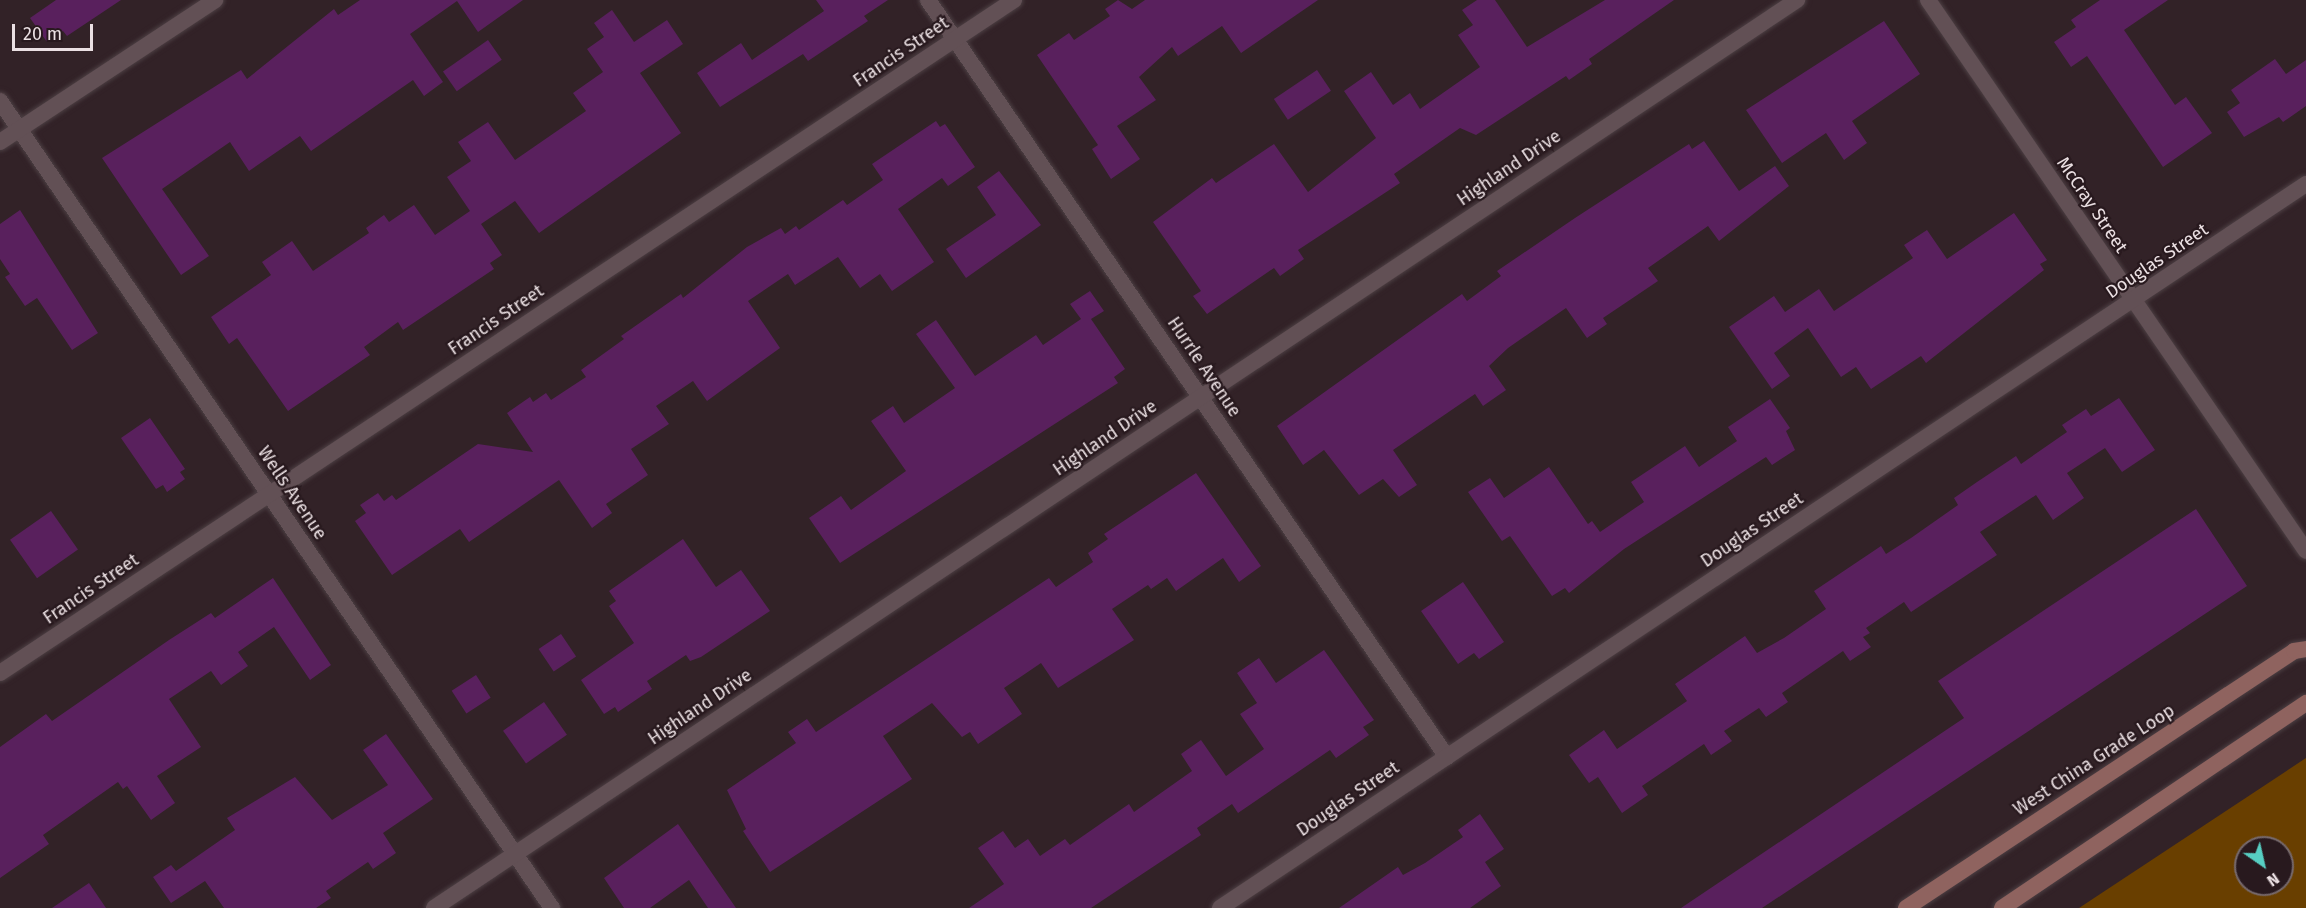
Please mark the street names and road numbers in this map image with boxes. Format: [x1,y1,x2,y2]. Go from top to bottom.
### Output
street label: Francis Street [849,12,953,92]
street label: Highland Drive [1453,125,1565,211]
street label: McCray Street [2052,153,2132,257]
street label: Douglas Street [2102,219,2212,303]
street label: Francis Street [444,280,548,360]
street label: Hurrle Avenue [1163,313,1245,421]
street label: Highland Drive [1049,395,1161,481]
street label: Wells Avenue [253,442,331,544]
street label: Douglas Street [1697,488,1807,572]
street label: Francis Street [39,549,143,629]
street label: Highland Drive [644,664,756,750]
street label: West China Grade Loop [2009,700,2179,820]
street label: Douglas Street [1293,757,1403,841]

